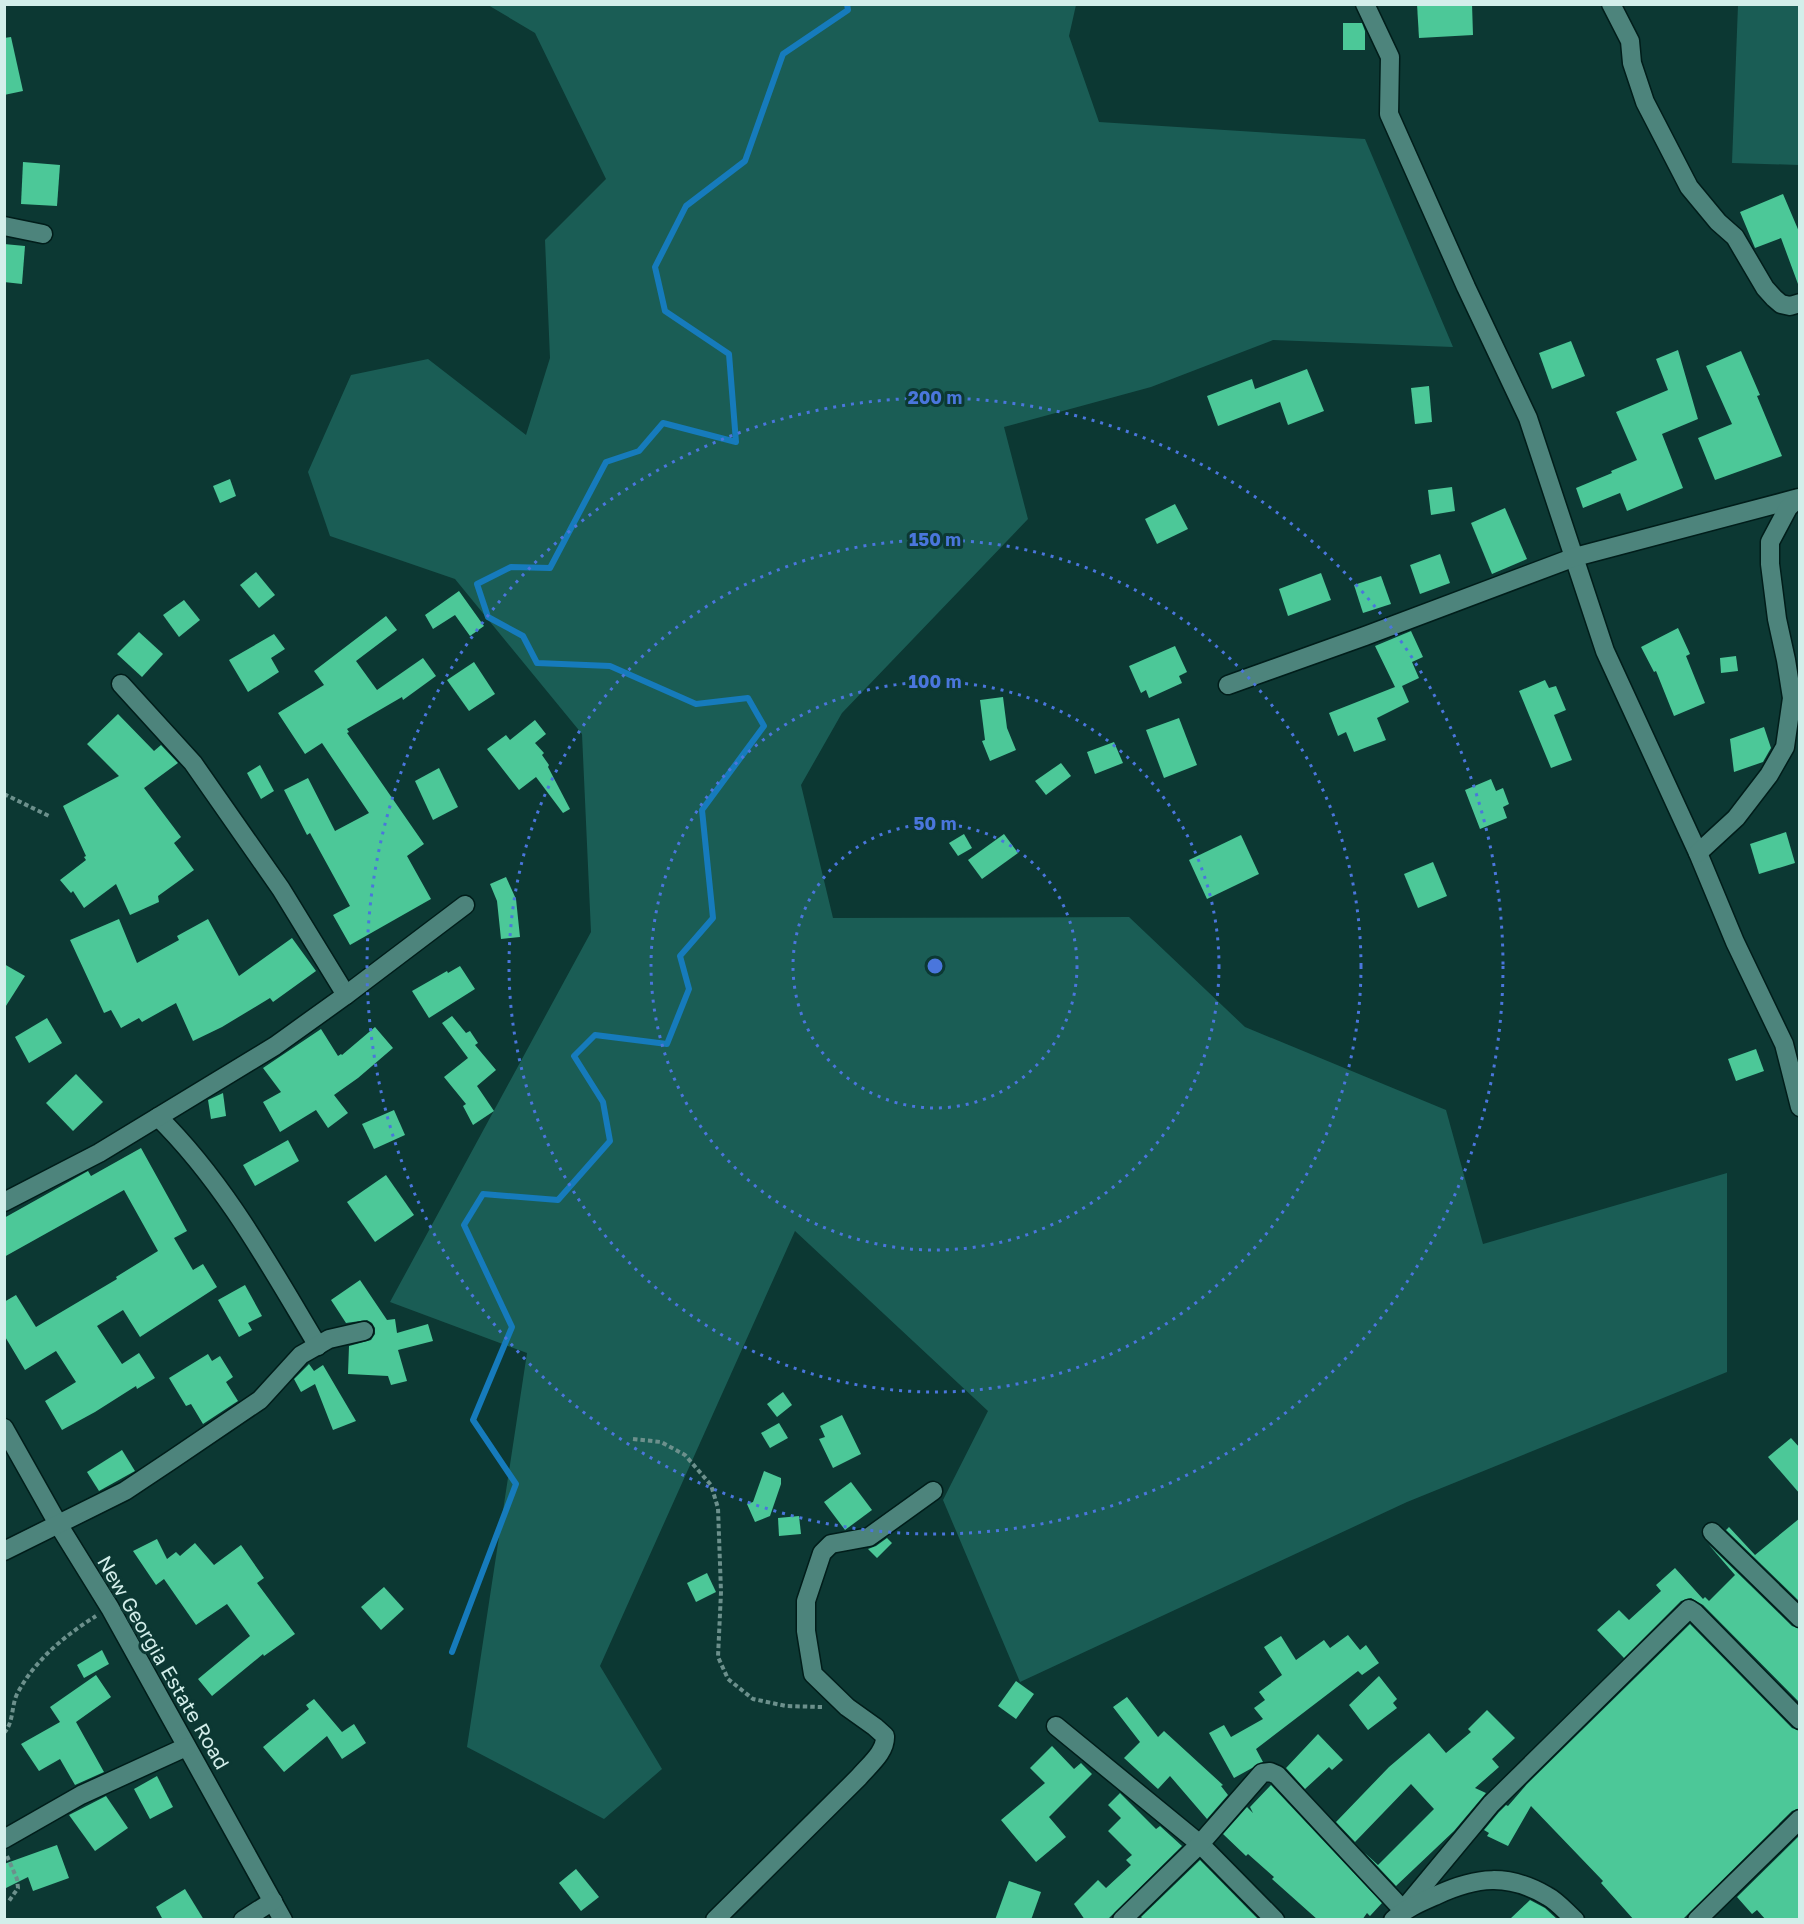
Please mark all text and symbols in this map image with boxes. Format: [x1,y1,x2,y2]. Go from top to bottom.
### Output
text: 200 m [908,386,962,408]
text: 150 m [909,528,961,550]
text: 100 m [909,670,961,692]
text: 50 m [914,812,956,834]
centre of rings [925,956,945,976]
street label: New Georgia Estate Road [93,1551,235,1773]

